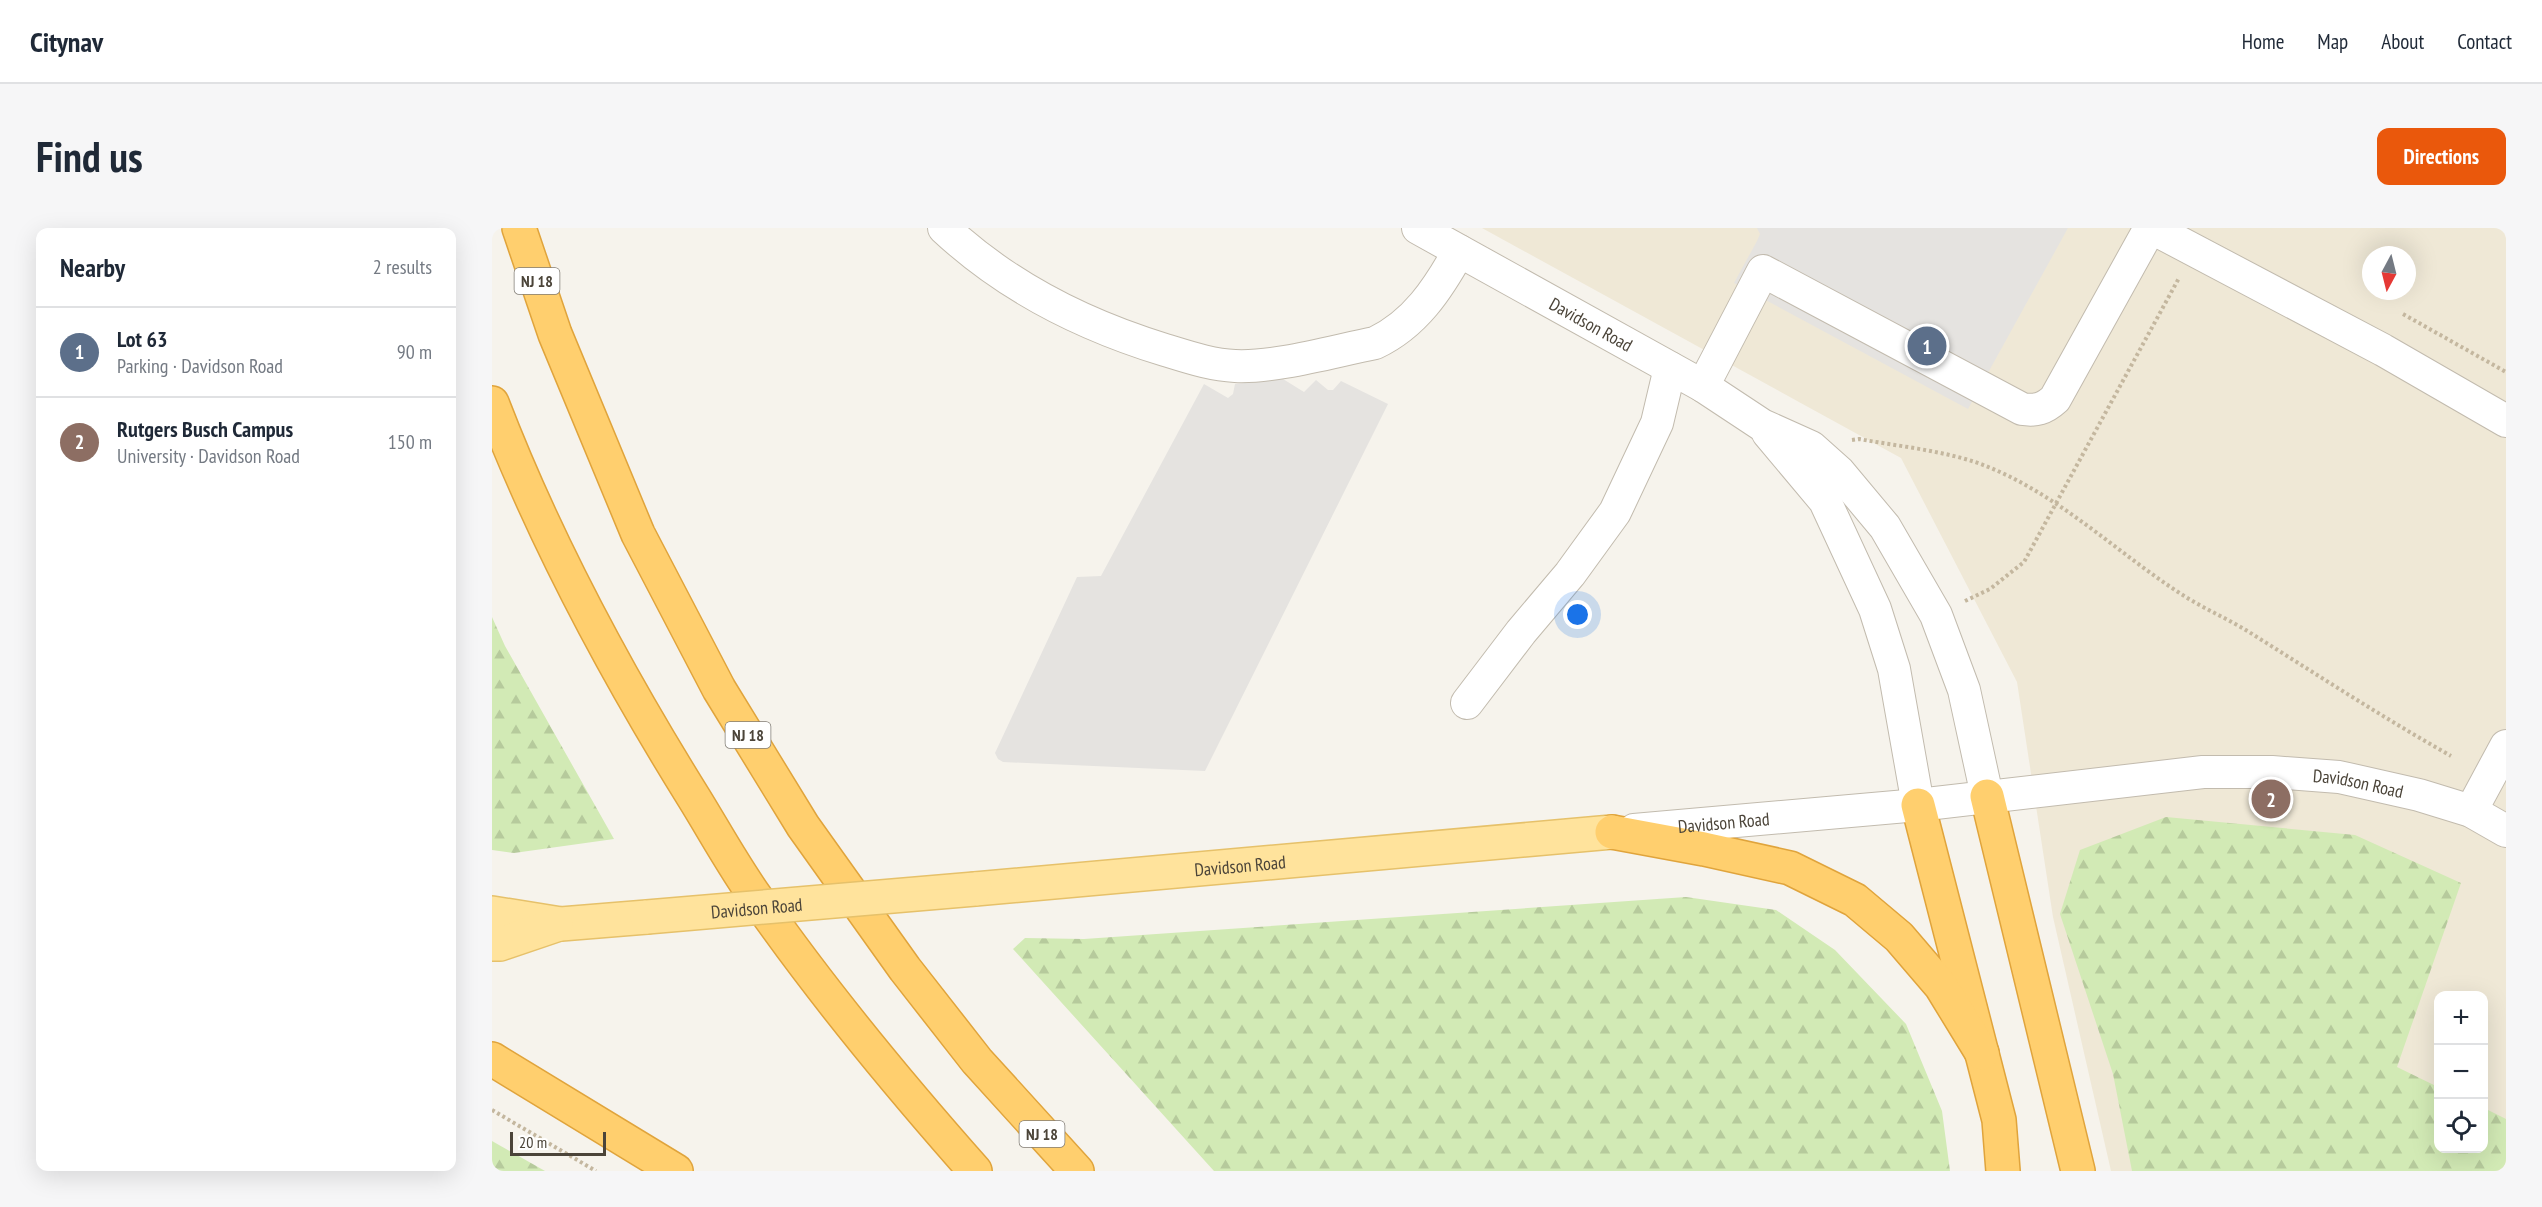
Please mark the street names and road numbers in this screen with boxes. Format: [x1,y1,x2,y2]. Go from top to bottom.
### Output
road number: NJ 18 [514,268,560,294]
street label: Davidson Road [1545,292,1637,356]
road number: NJ 18 [726,722,770,748]
street label: Davidson Road [2312,764,2406,803]
street label: Davidson Road [1677,807,1770,838]
street label: Davidson Road [1193,850,1287,881]
street label: Davidson Road [710,892,803,923]
road number: NJ 18 [1020,1121,1064,1147]

